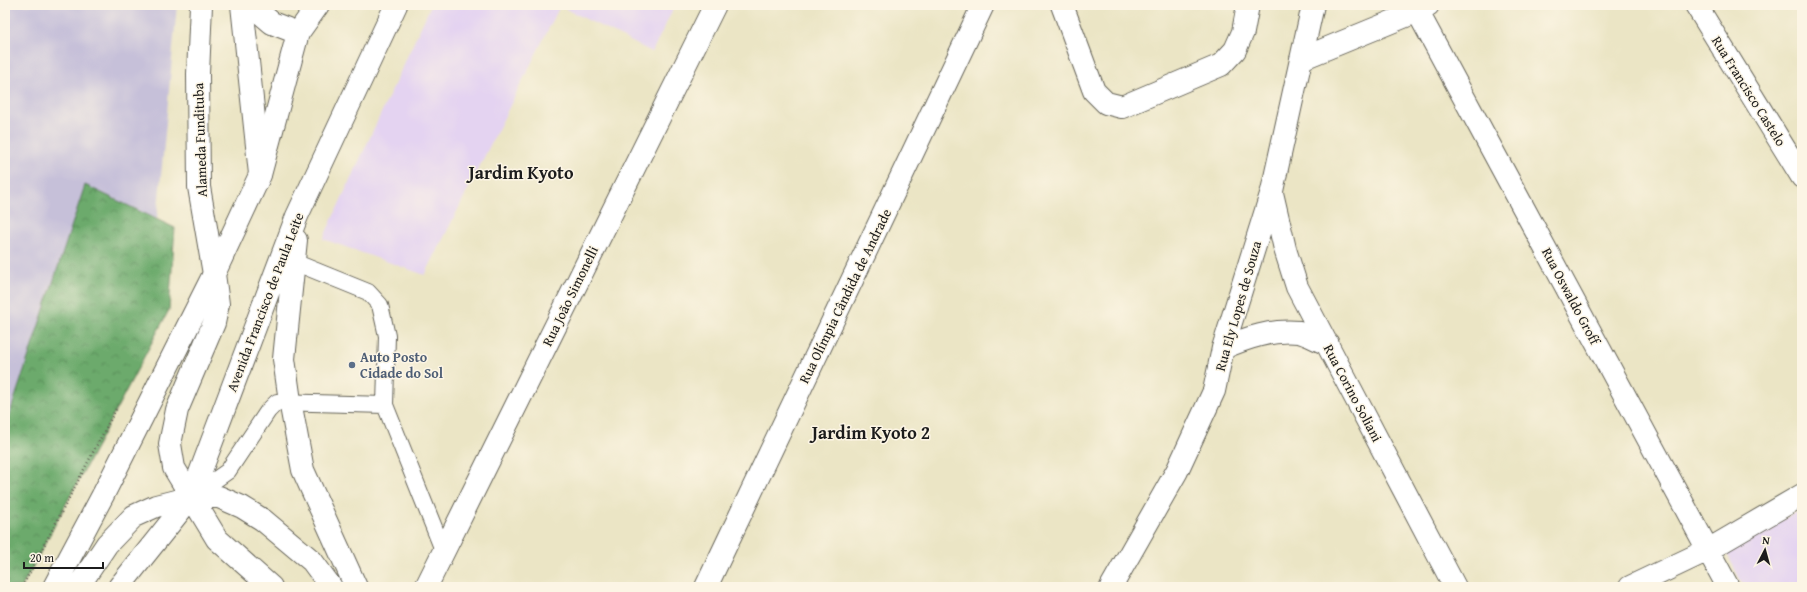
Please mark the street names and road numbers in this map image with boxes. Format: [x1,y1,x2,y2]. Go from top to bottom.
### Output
street label: Rua Francisco Castelo [1707,32,1791,150]
street label: Alameda Fundituba [188,82,212,197]
street label: Rua Olímpia Cândida de Andrade [794,205,896,387]
street label: Avenida Francisco de Paula Leite [222,209,309,394]
street label: Rua Ely Lopes de Souza [1210,238,1266,373]
street label: Rua João Simonelli [537,242,603,350]
street label: Rua Oswaldo Groff [1537,244,1606,350]
street label: Rua Corino Soliani [1319,341,1387,445]

